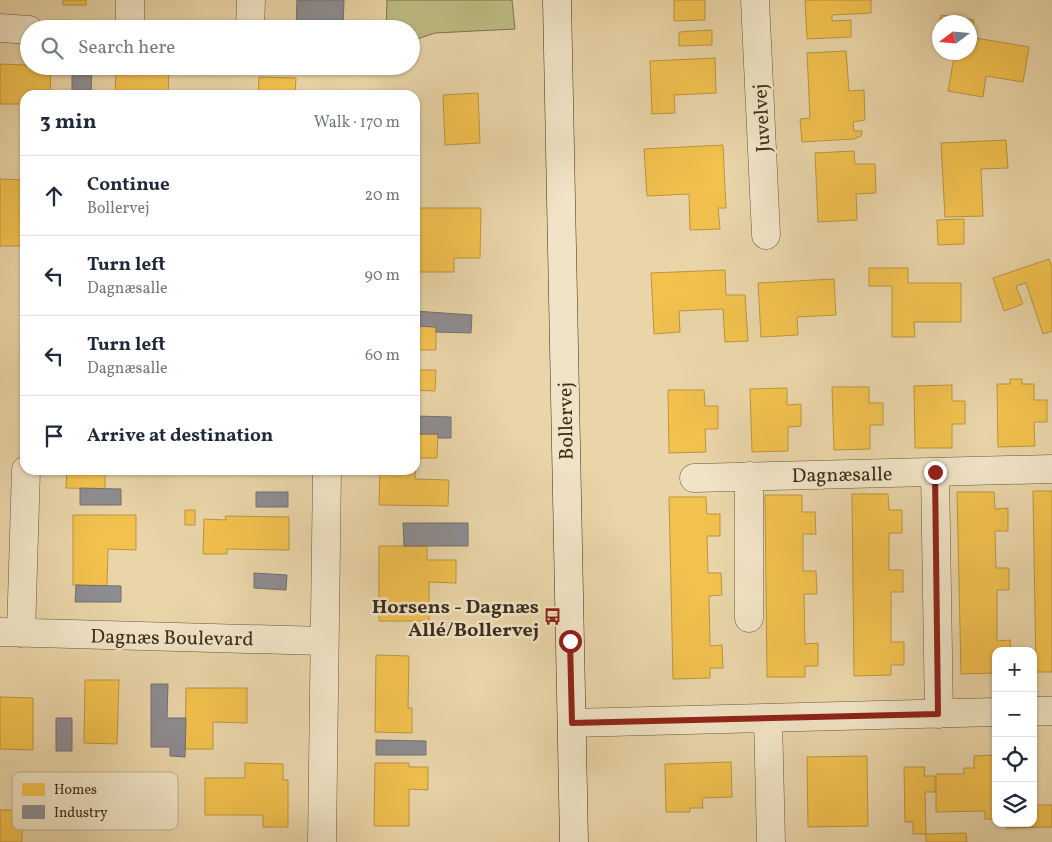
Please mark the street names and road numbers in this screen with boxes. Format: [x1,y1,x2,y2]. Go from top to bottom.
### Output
street label: Juvelvej [747,83,779,153]
street label: Bollervej [552,382,582,460]
street label: Dagnæsalle [791,461,893,491]
street label: Dagnæs Boulevard [90,624,254,654]

